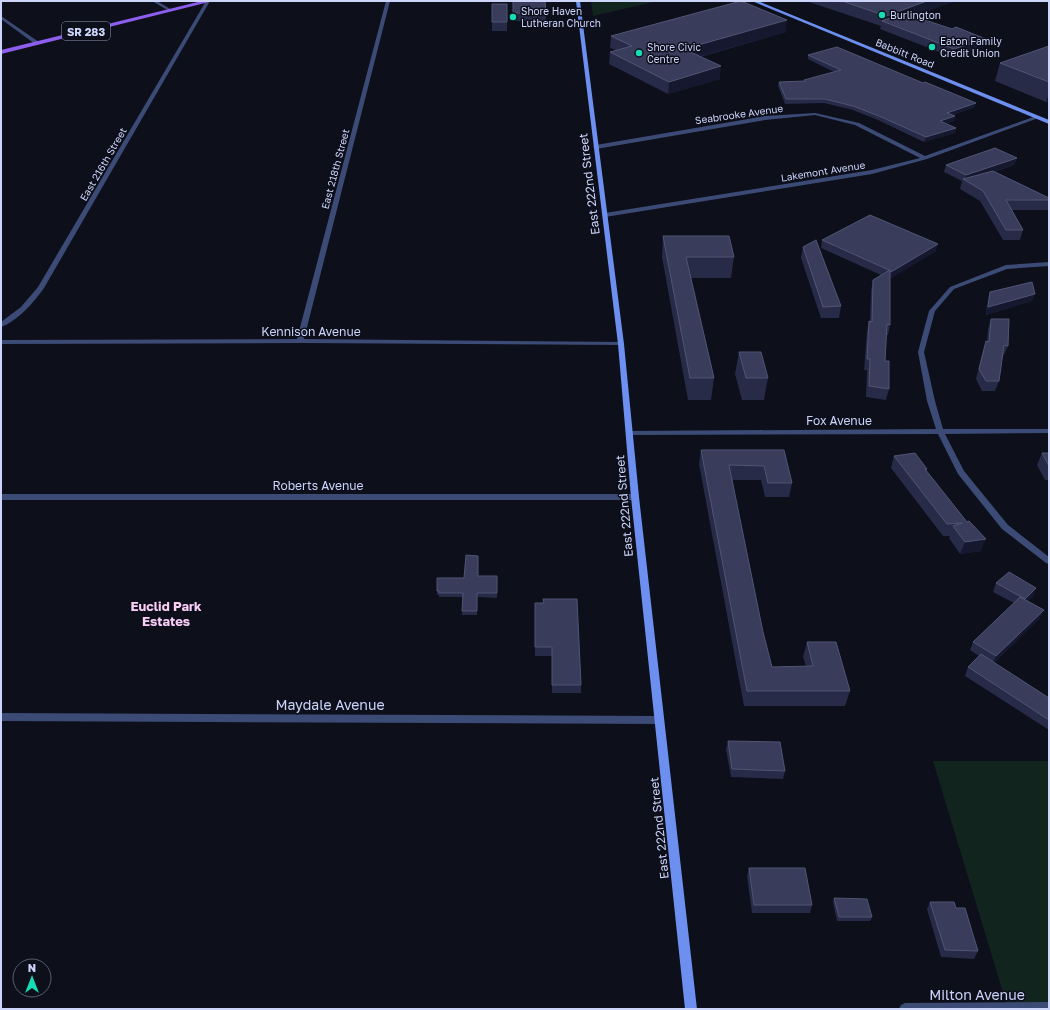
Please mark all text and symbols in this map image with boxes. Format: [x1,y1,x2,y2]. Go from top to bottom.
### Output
place label: Shore Haven Lutheran Church [521,5,601,29]
place label: Burlington [890,9,941,21]
marker: Burlington [877,10,887,20]
marker: Shore Haven Lutheran Church [508,12,518,22]
road number: SR 283 [62,22,110,40]
place label: Eaton Family Credit Union [940,35,1002,59]
street label: Babbitt Road [874,36,936,70]
place label: Shore Civic Centre [647,41,701,65]
marker: Eaton Family Credit Union [927,42,937,52]
marker: Shore Civic Centre [634,48,644,58]
street label: Seabrooke Avenue [694,102,784,126]
street label: East 216th Street [77,125,129,203]
street label: East 218th Street [319,128,351,210]
street label: East 222nd Street [575,132,603,236]
street label: Lakemont Avenue [780,158,866,184]
street label: Kennison Avenue [261,324,361,339]
street label: Fox Avenue [806,413,872,428]
street label: East 222nd Street [612,454,636,558]
street label: Roberts Avenue [272,478,364,493]
district label: Euclid Park Estates [130,598,202,629]
street label: Maydale Avenue [275,696,385,713]
street label: East 222nd Street [646,776,672,880]
north arrow [12,958,52,998]
text: N [28,961,36,974]
street label: Milton Avenue [929,986,1025,1003]

